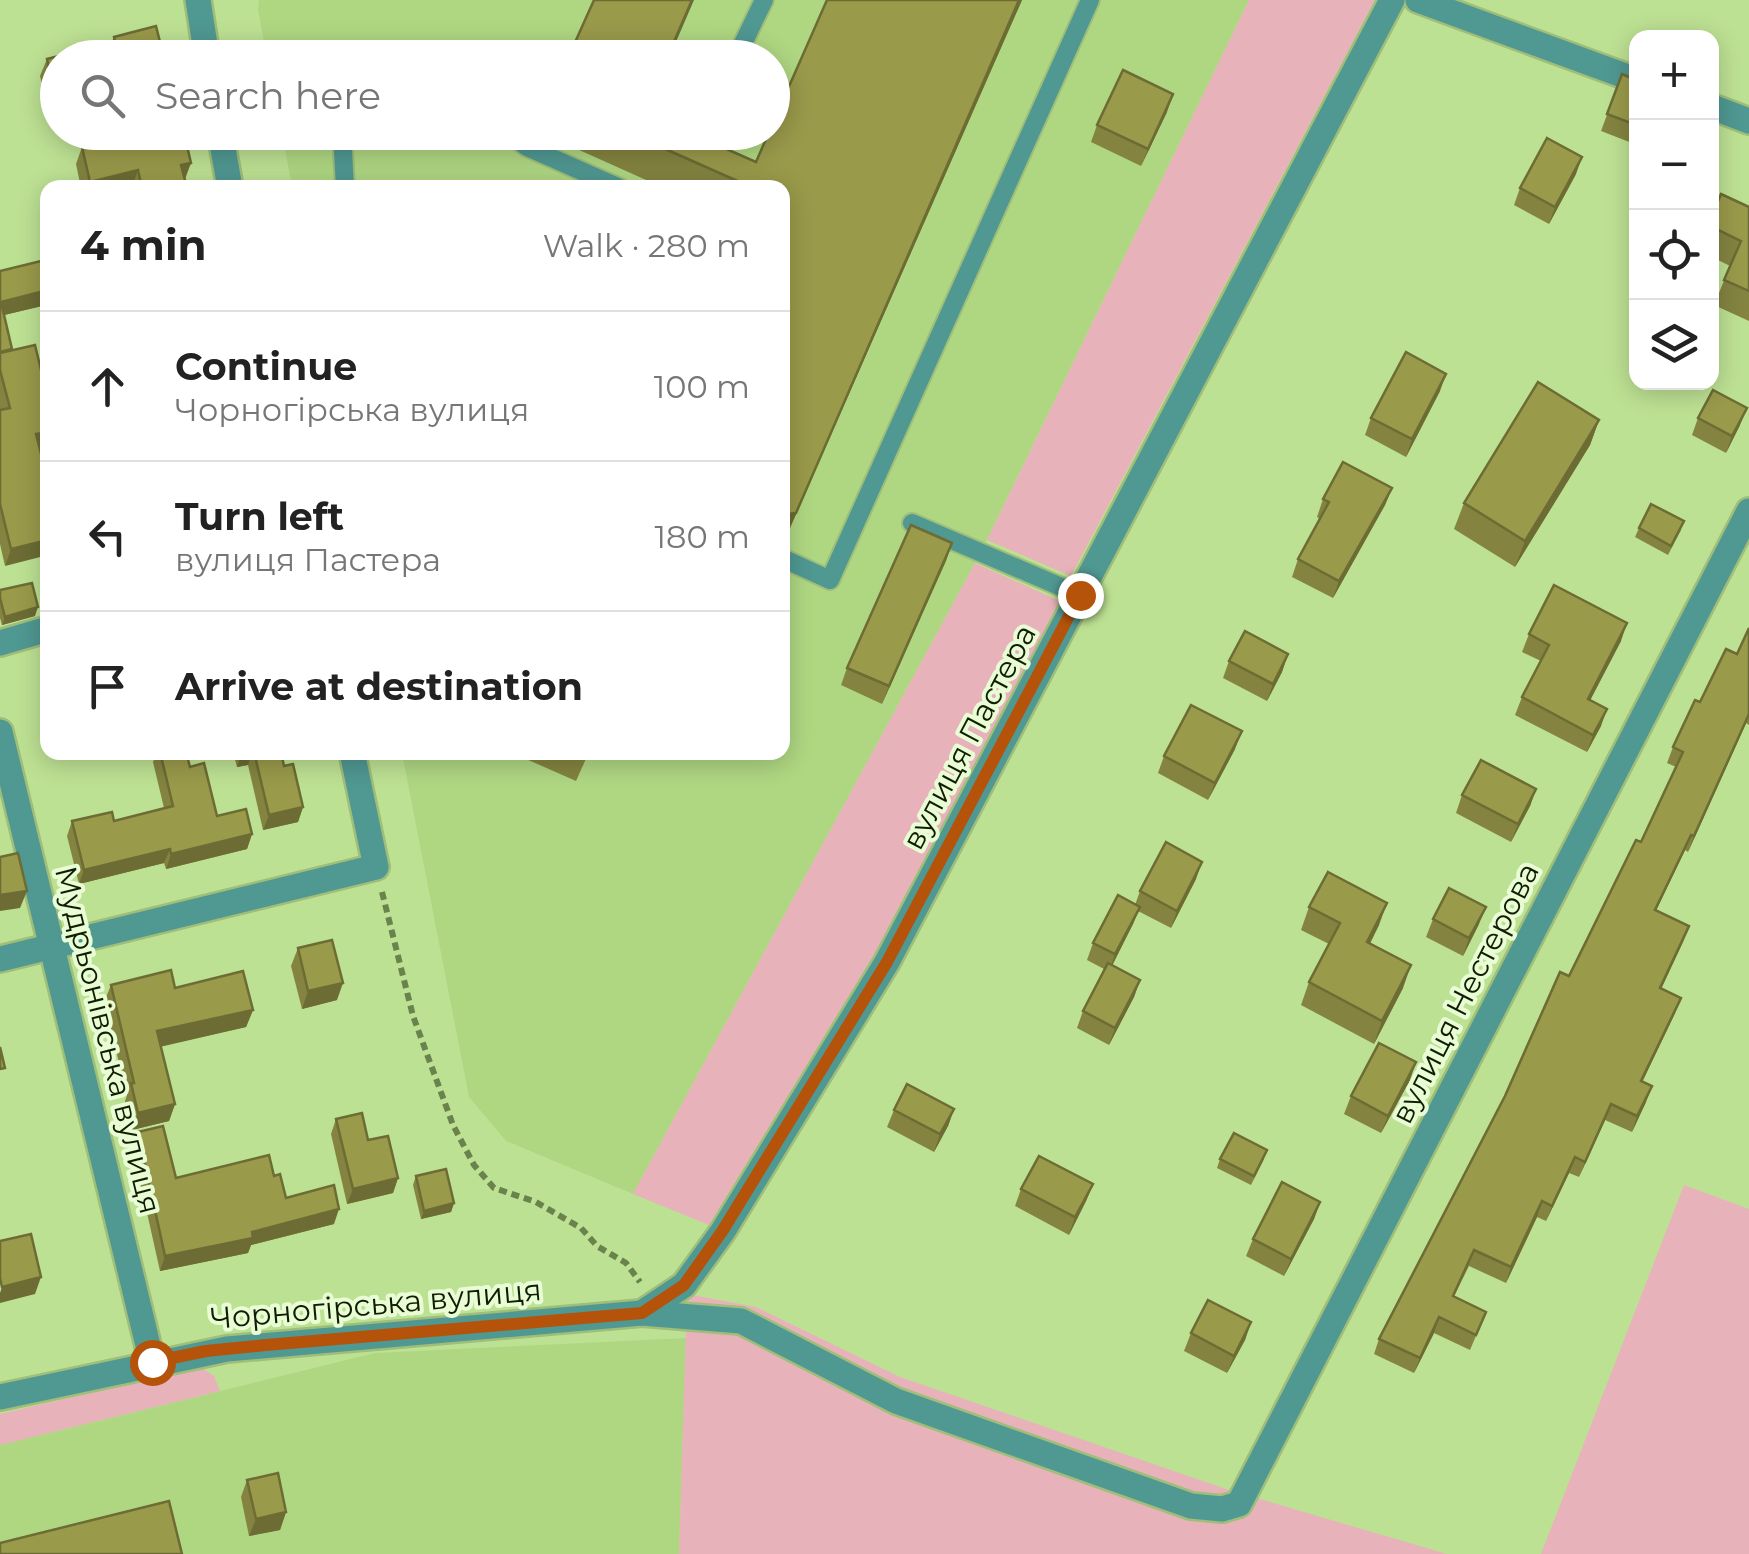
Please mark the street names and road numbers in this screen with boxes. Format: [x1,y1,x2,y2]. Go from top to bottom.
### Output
street label: вулиця Пастера [894,618,1044,856]
street label: вулиця Нестерова [1383,856,1547,1130]
street label: Мудрьонівська вулиця [47,863,169,1217]
street label: Чорногірська вулиця [209,1271,543,1337]

